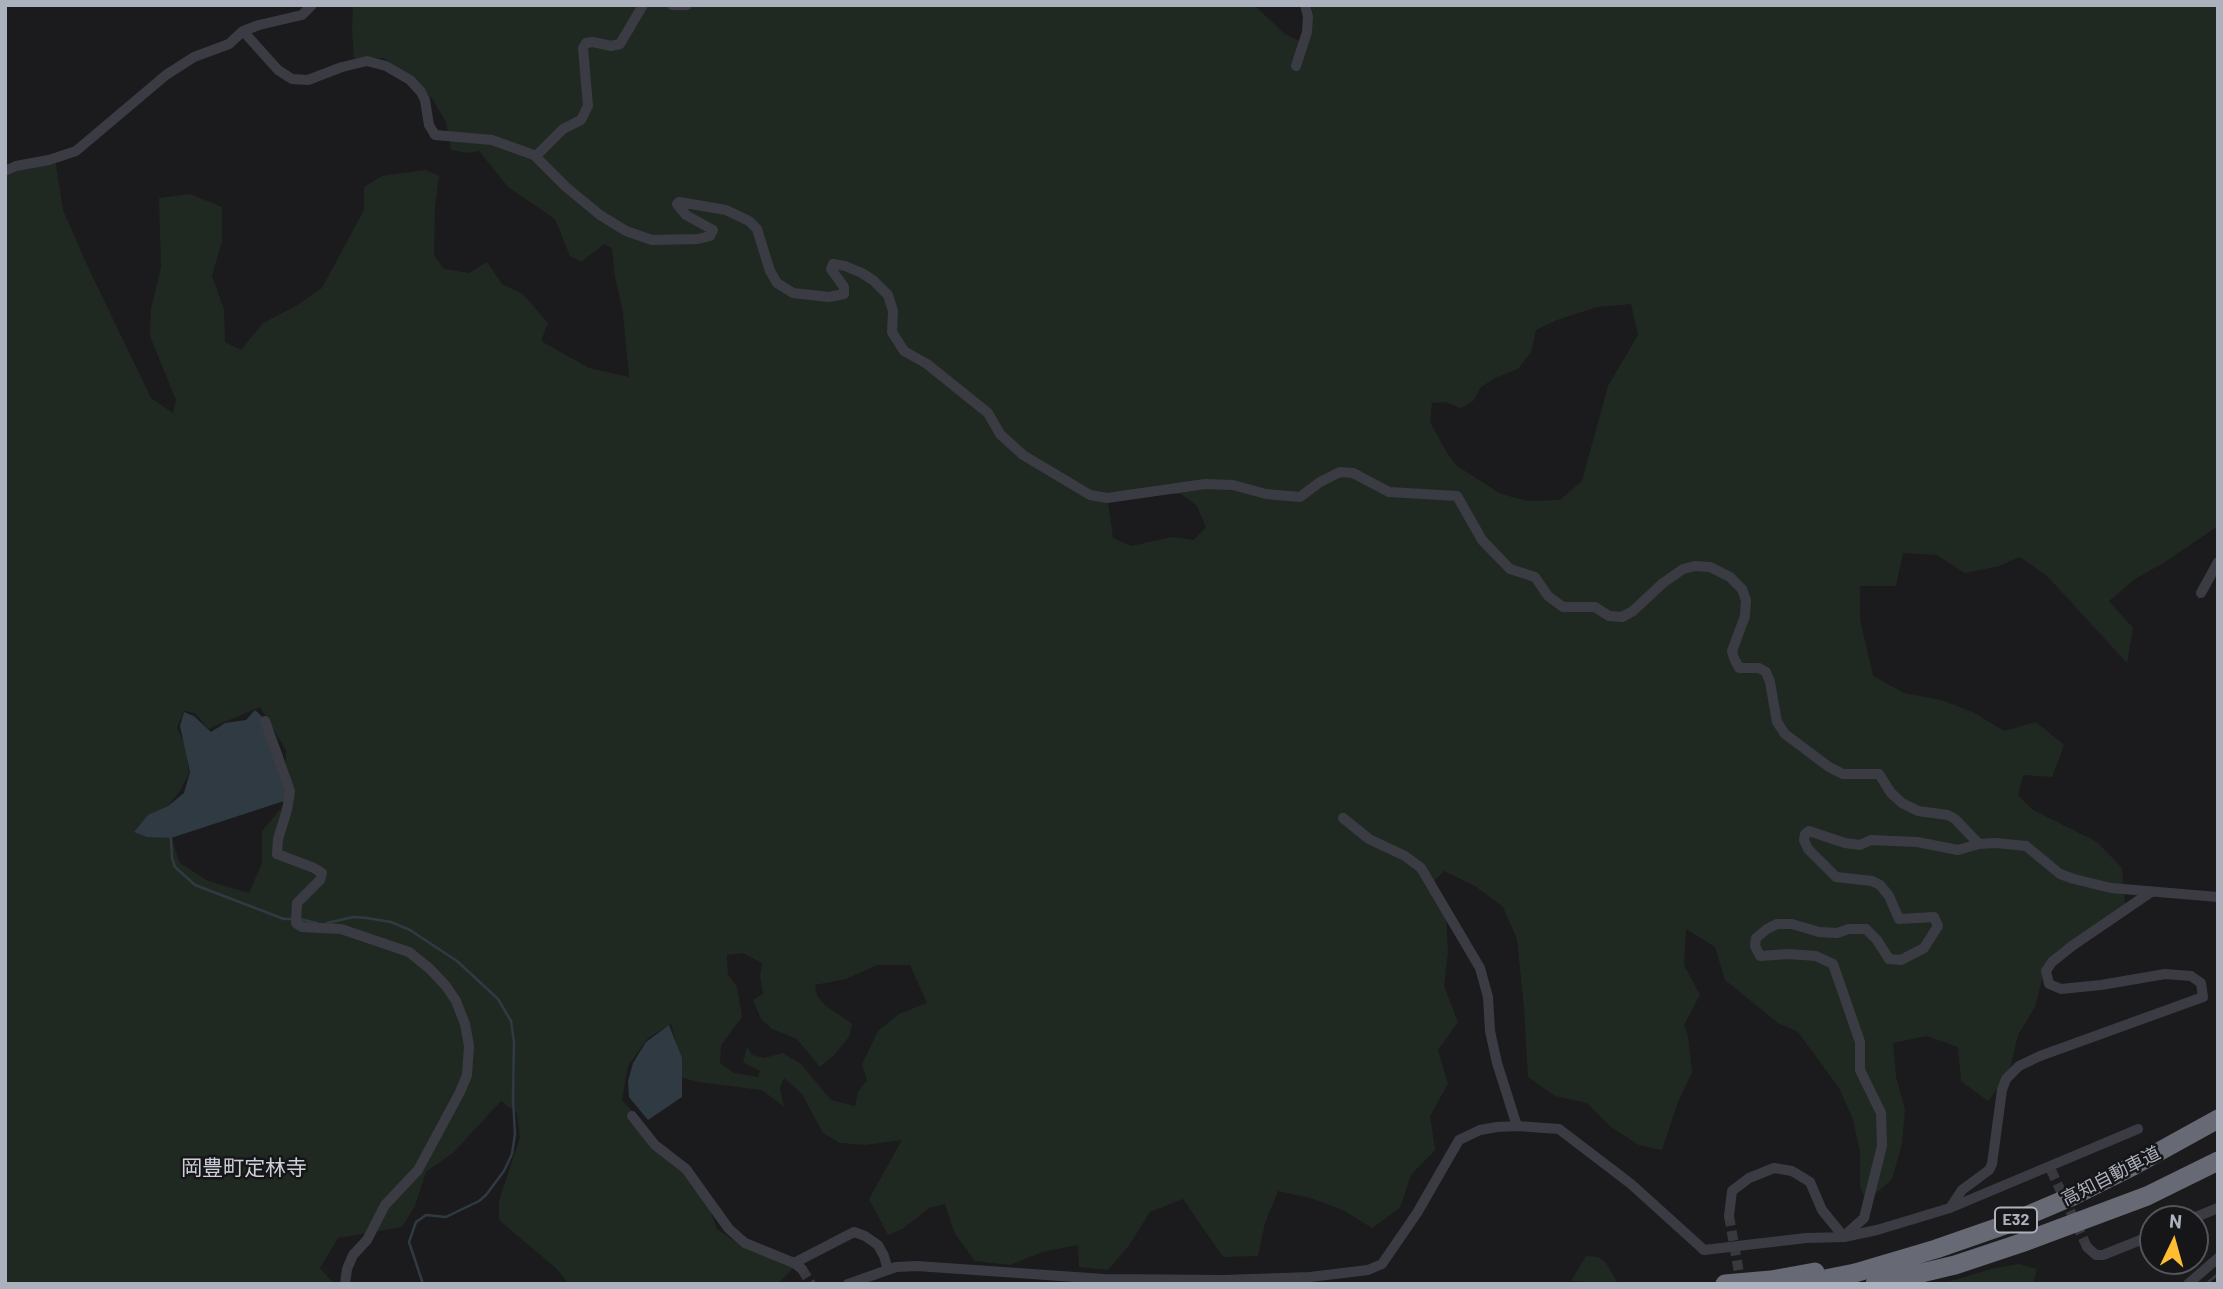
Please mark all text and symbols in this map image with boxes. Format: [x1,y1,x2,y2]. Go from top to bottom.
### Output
street label: 高知自動車道 [2058,1142,2164,1210]
district label: 岡豊町定林寺 [181,1155,307,1181]
north arrow [2139,1205,2209,1275]
road number: E32 [1995,1208,2037,1232]
text: N [2168,1209,2183,1233]

